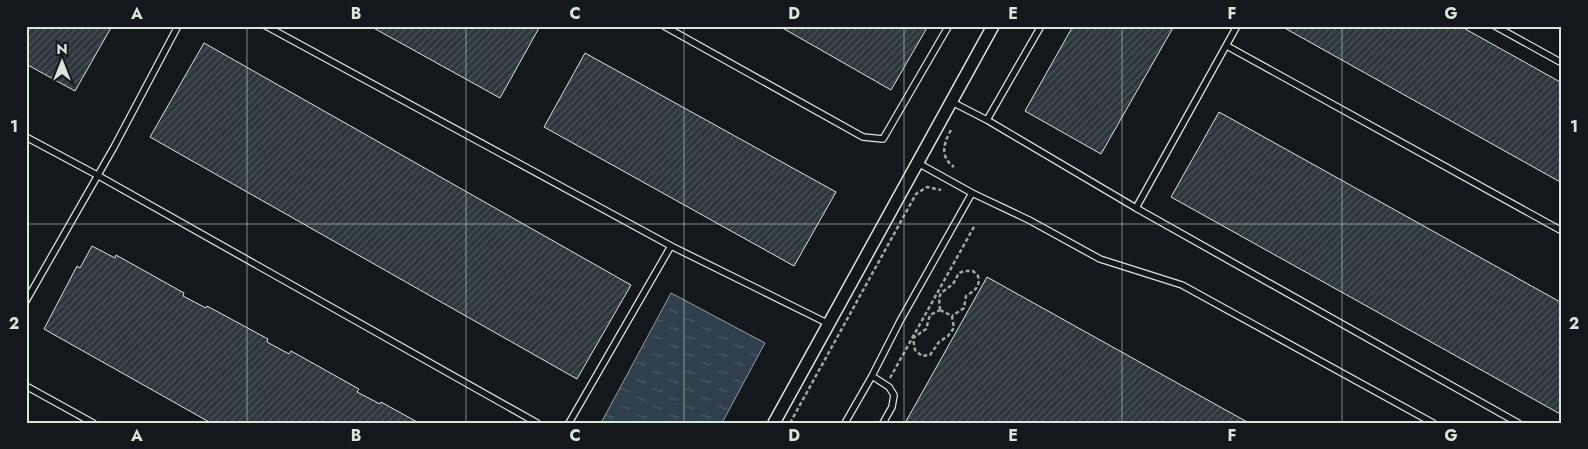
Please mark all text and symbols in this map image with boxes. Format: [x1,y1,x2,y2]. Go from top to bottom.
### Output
text: A [130,2,143,25]
text: B [351,2,361,25]
text: C [569,2,581,25]
text: D [788,2,800,25]
text: E [1008,2,1018,25]
text: F [1228,2,1236,25]
text: G [1444,2,1458,25]
north arrow [38,38,88,88]
text: N [56,39,68,59]
text: 1 [10,115,18,138]
text: 1 [1570,115,1578,138]
text: 2 [9,312,19,335]
text: 2 [1569,312,1579,335]
text: A [130,424,143,447]
text: B [351,424,361,447]
text: C [569,424,581,447]
text: D [788,424,800,447]
text: E [1008,424,1018,447]
text: F [1228,424,1236,447]
text: G [1444,424,1458,447]

